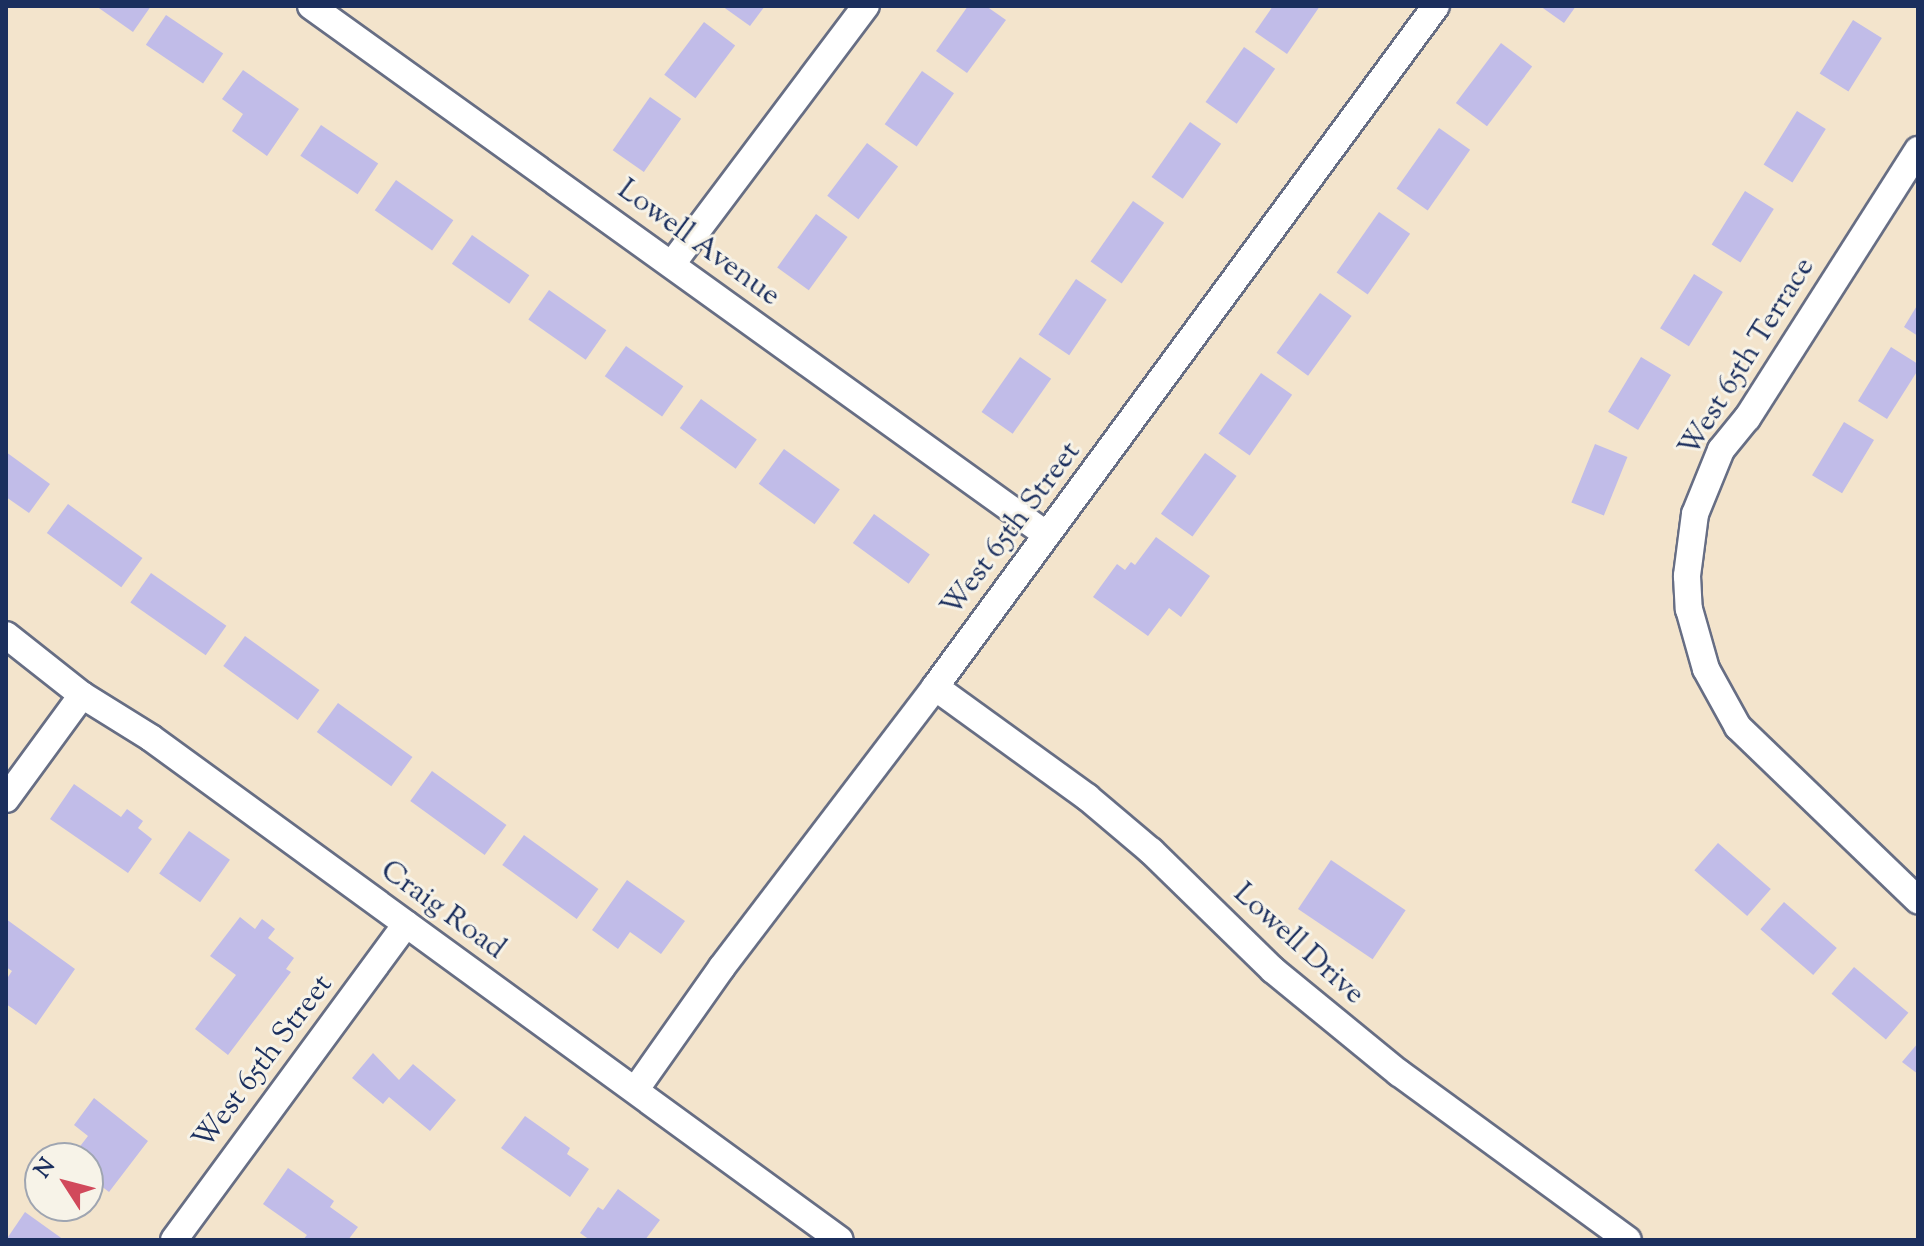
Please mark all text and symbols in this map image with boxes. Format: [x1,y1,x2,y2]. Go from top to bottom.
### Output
street label: Lowell Avenue [610,173,786,315]
street label: West 65th Terrace [1672,252,1824,464]
street label: West 65th Street [935,435,1089,625]
street label: Craig Road [372,854,512,968]
street label: Lowell Drive [1225,877,1371,1013]
street label: West 65th Street [187,968,341,1158]
north arrow [24,1142,104,1222]
text: N [28,1153,64,1186]

